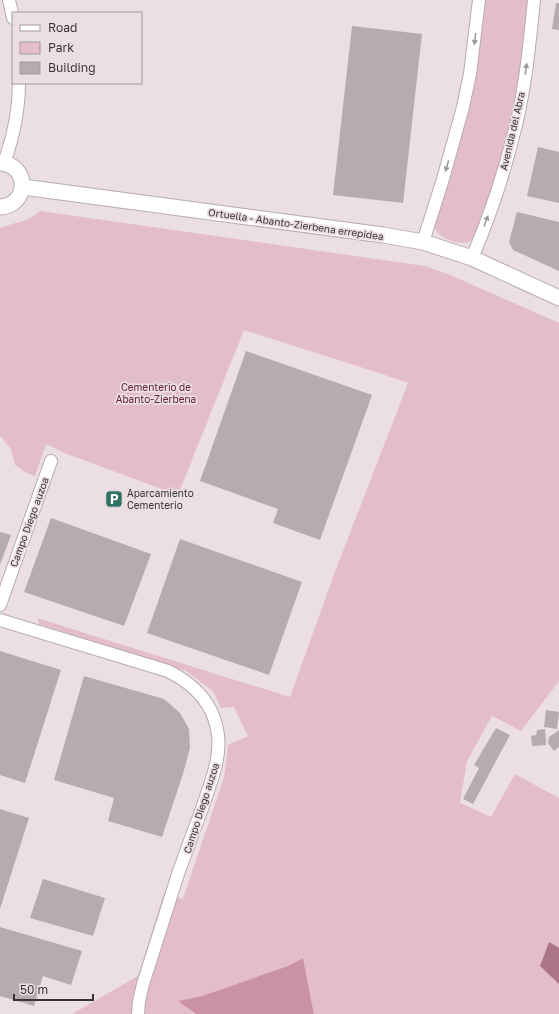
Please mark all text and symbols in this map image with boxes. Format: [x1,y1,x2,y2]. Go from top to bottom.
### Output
legend [12,12,142,84]
text: Road [48,20,77,35]
one-way arrow [472,33,478,45]
text: Park [48,40,74,55]
text: Building [48,60,96,75]
one-way arrow [523,63,529,75]
street label: Avenida del Abra [497,90,527,172]
one-way arrow [444,160,450,172]
street label: Ortuella - Abanto-Zierbena errepidea [208,206,384,242]
one-way arrow [484,215,490,227]
park label: Cementerio de Abanto-Zierbena [116,381,196,405]
street label: Campo Diego auzoa [7,476,51,568]
place label: Aparcamiento Cementerio [127,487,194,511]
parking icon: Aparcamiento Cementerio [104,489,124,509]
street label: Campo Diego auzoa [181,761,221,855]
scale bar [14,976,93,1002]
text: 50 m [20,982,48,997]

